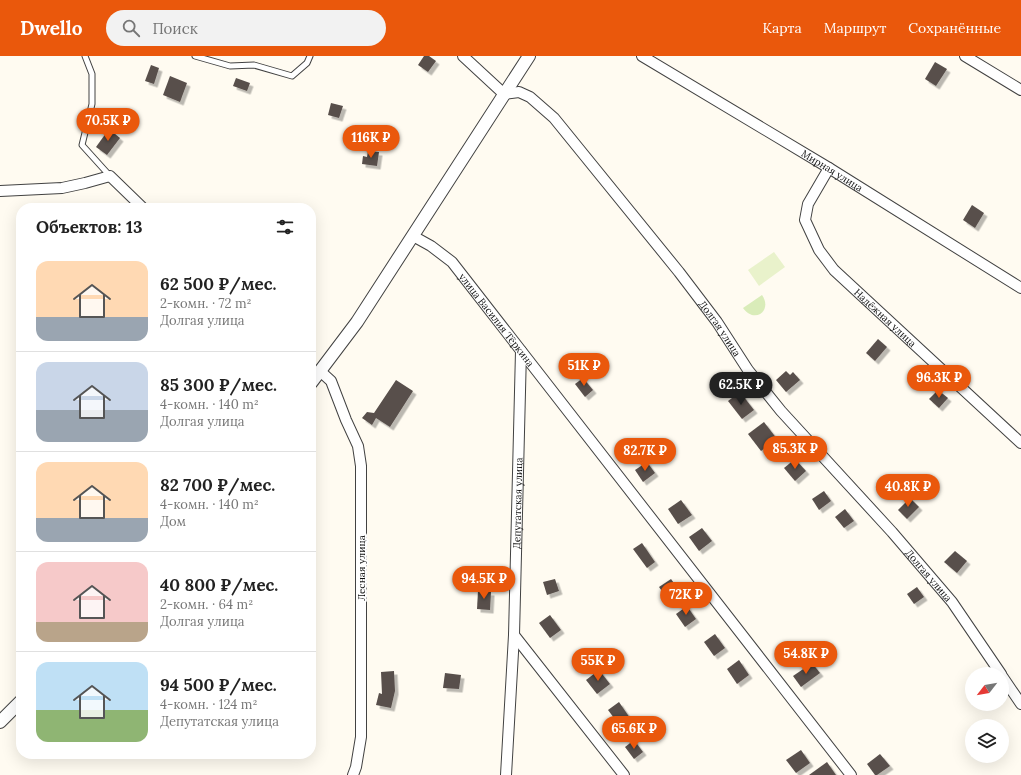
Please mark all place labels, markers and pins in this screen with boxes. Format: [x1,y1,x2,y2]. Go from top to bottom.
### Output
pin: 70.5K ₽ [71,108,145,142]
pin: 116K ₽ [338,125,404,159]
pin: 51K ₽ [556,353,612,387]
pin: 96.3K ₽ [902,365,976,399]
pin: 62.5K ₽ [704,372,778,406]
pin: 85.3K ₽ [758,436,832,470]
pin: 82.7K ₽ [608,438,682,472]
pin: 40.8K ₽ [871,474,945,508]
pin: 94.5K ₽ [447,566,521,600]
pin: 72K ₽ [658,582,714,616]
pin: 54.8K ₽ [769,641,843,675]
pin: 55K ₽ [570,648,626,682]
pin: 65.6K ₽ [597,716,671,750]

